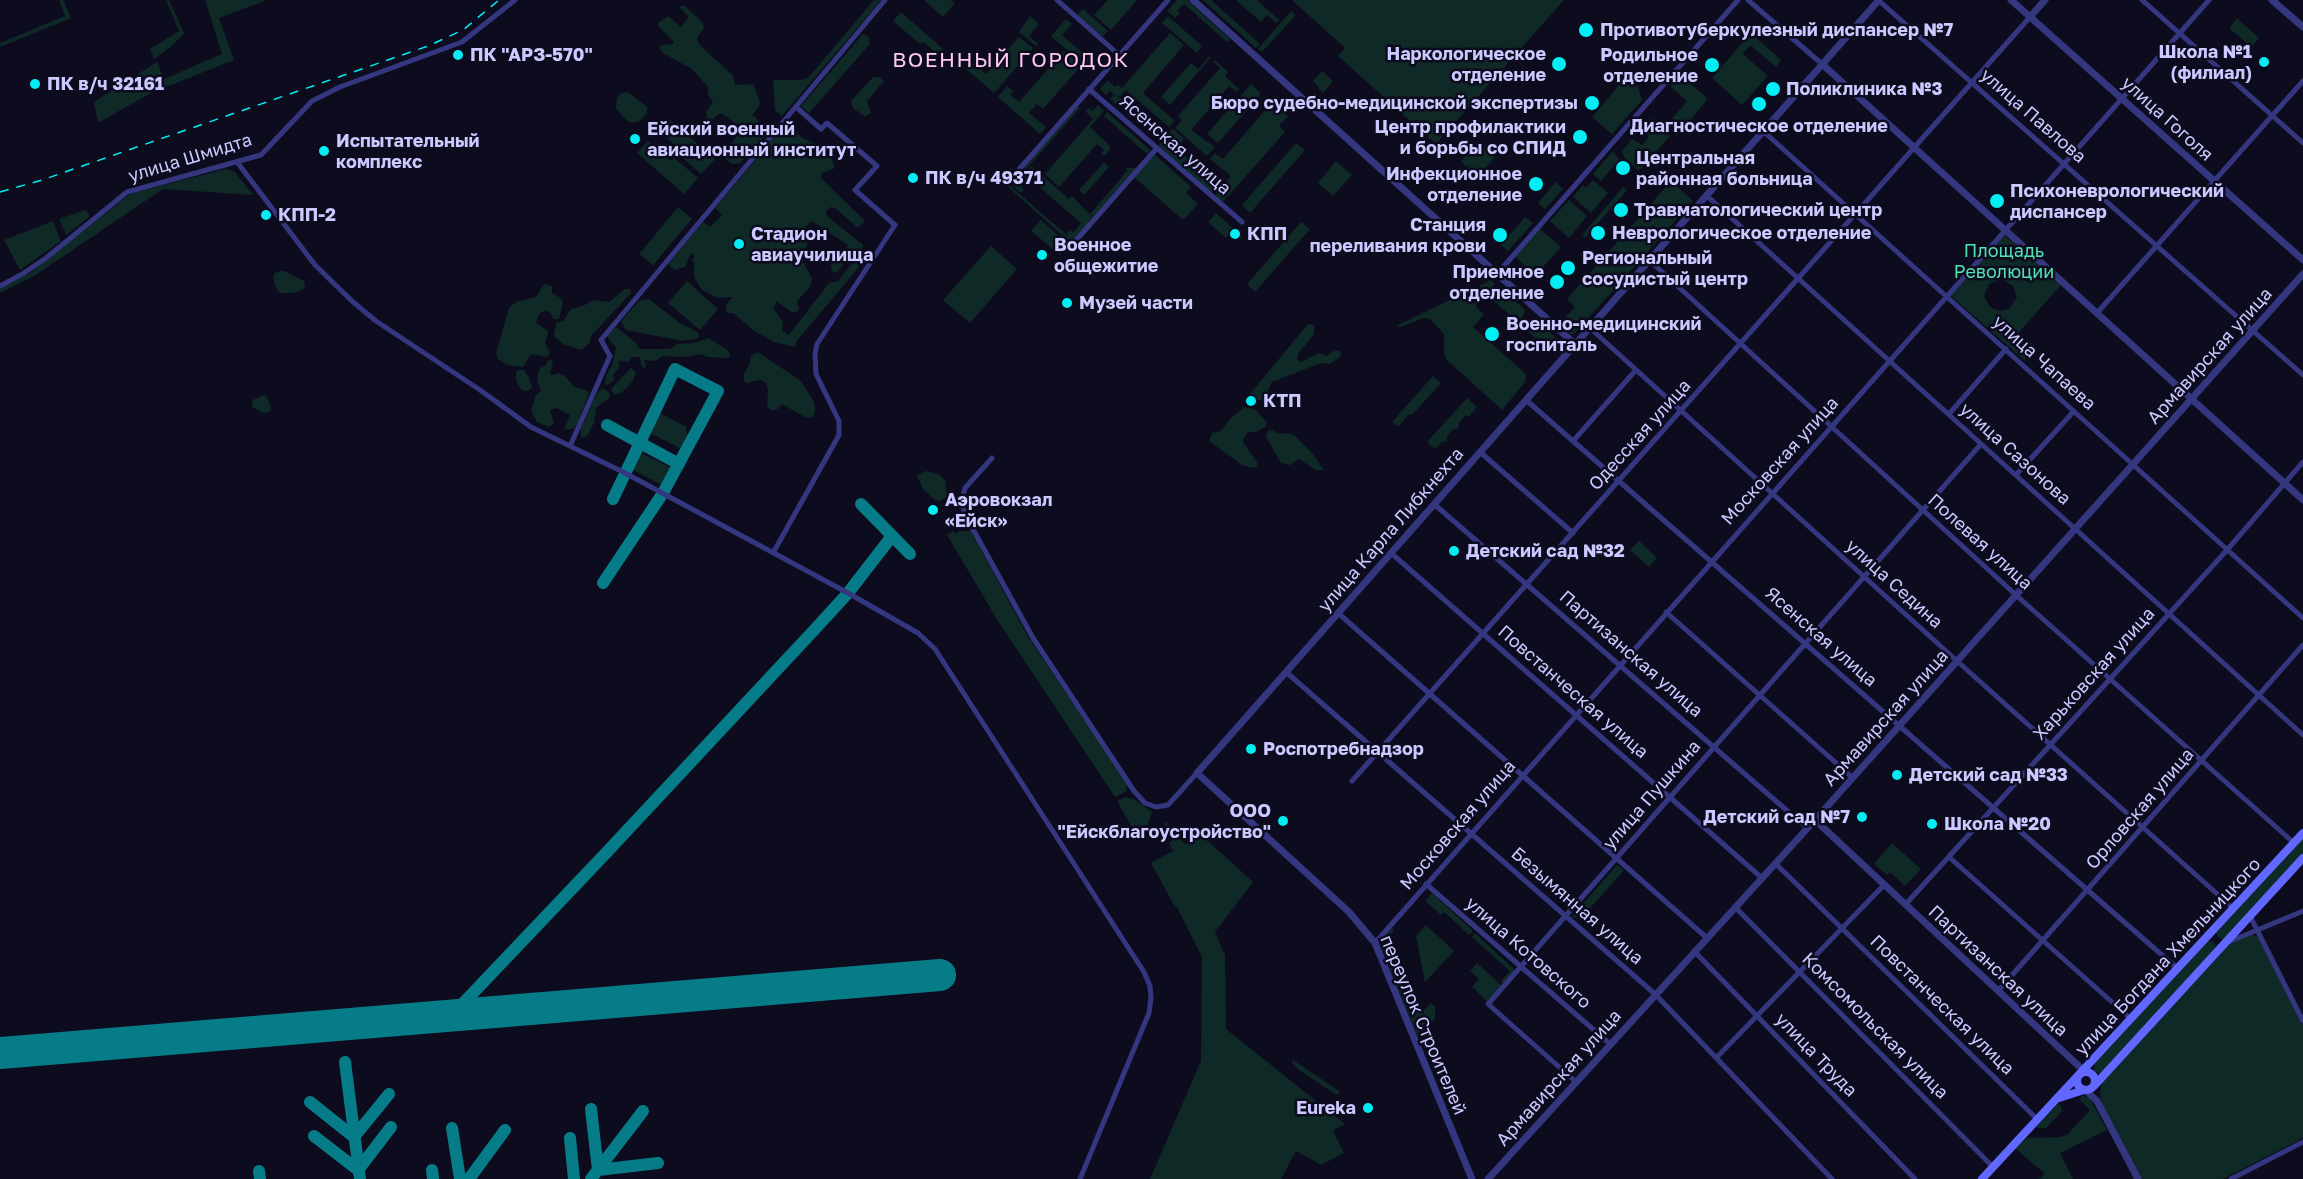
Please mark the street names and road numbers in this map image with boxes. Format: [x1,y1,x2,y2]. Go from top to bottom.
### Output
street label: улица Павлова [1976,64,2090,168]
street label: улица Гоголя [2117,72,2217,166]
street label: Ясенская улица [1115,91,1235,199]
street label: улица Шмидта [126,129,254,187]
street label: Армавирская улица [2143,283,2277,429]
street label: улица Чапаева [1988,311,2100,415]
street label: Одесская улица [1585,375,1695,495]
street label: Московская улица [1717,393,1843,529]
street label: улица Сазонова [1955,398,2075,510]
street label: улица Карла Либкнехта [1314,444,1468,616]
street label: Полевая улица [1923,490,2037,594]
street label: улица Седина [1841,535,1947,633]
street label: Ясенская улица [1761,583,1881,691]
street label: Партизанская улица [1555,586,1707,722]
street label: Харьковская улица [2029,603,2159,745]
street label: Повстанческая улица [1493,621,1653,763]
street label: Армавирская улица [1819,645,1953,791]
street label: улица Пушкина [1599,736,1705,854]
street label: Орловская улица [2082,744,2198,874]
street label: Московская улица [1396,756,1520,894]
street label: Безымянная улица [1507,843,1647,969]
street label: улица Богдана Хмельницкого [2071,854,2265,1060]
street label: улица Котовского [1461,893,1595,1013]
street label: Партизанская улица [1924,901,2072,1041]
street label: Повстанческая улица [1865,931,2019,1079]
street label: переулок Строителей [1375,932,1471,1118]
street label: Комсомольская улица [1797,948,1953,1104]
street label: Армавирская улица [1492,1005,1626,1151]
street label: улица Труда [1771,1009,1861,1101]

